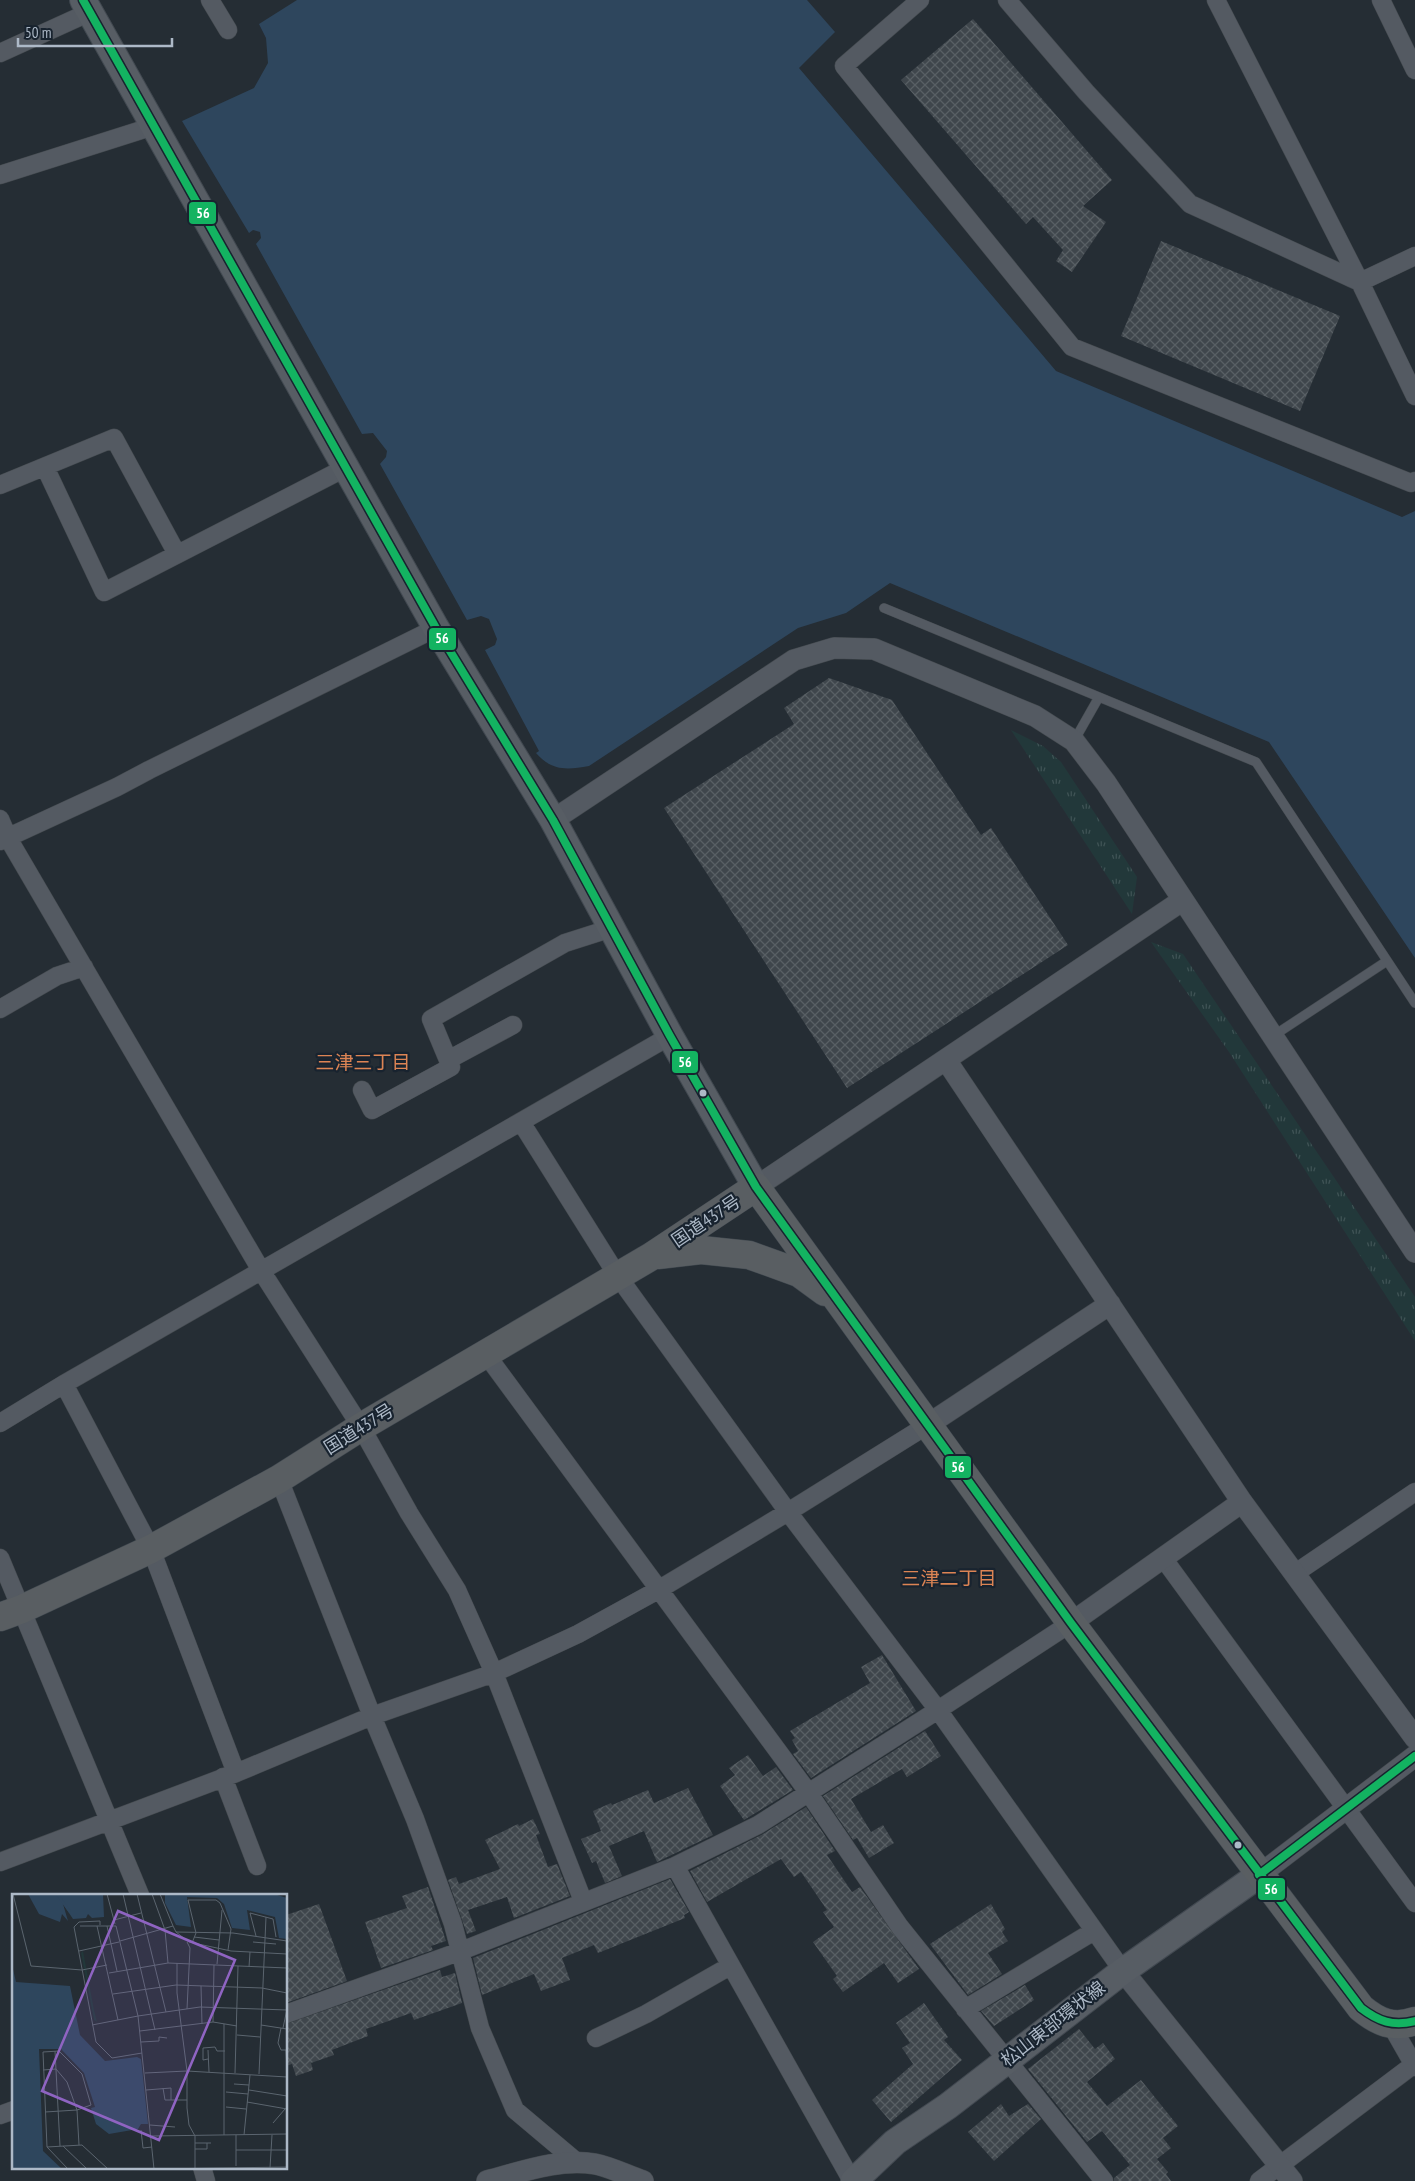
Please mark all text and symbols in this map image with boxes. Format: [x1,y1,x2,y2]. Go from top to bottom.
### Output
scale bar [18,15,171,47]
text: 50 m [25,23,51,42]
line badge: 56 [188,201,217,225]
text: 56 [196,204,210,222]
line badge: 56 [428,627,457,651]
text: 56 [435,629,449,647]
district label: 三津三丁目 [315,1050,411,1074]
line badge: 56 [671,1050,699,1074]
text: 56 [678,1053,692,1071]
unlabelled marker [698,1088,708,1098]
street label: 国道437号 [667,1189,745,1252]
street label: 国道437号 [319,1398,398,1459]
line badge: 56 [944,1455,972,1479]
text: 56 [951,1458,965,1476]
district label: 三津二丁目 [901,1566,997,1590]
unlabelled marker [1233,1840,1243,1850]
line badge: 56 [1257,1877,1286,1901]
text: 56 [1264,1880,1278,1898]
inset map [12,1894,288,2168]
street label: 松山東部環状線 [996,1976,1109,2071]

